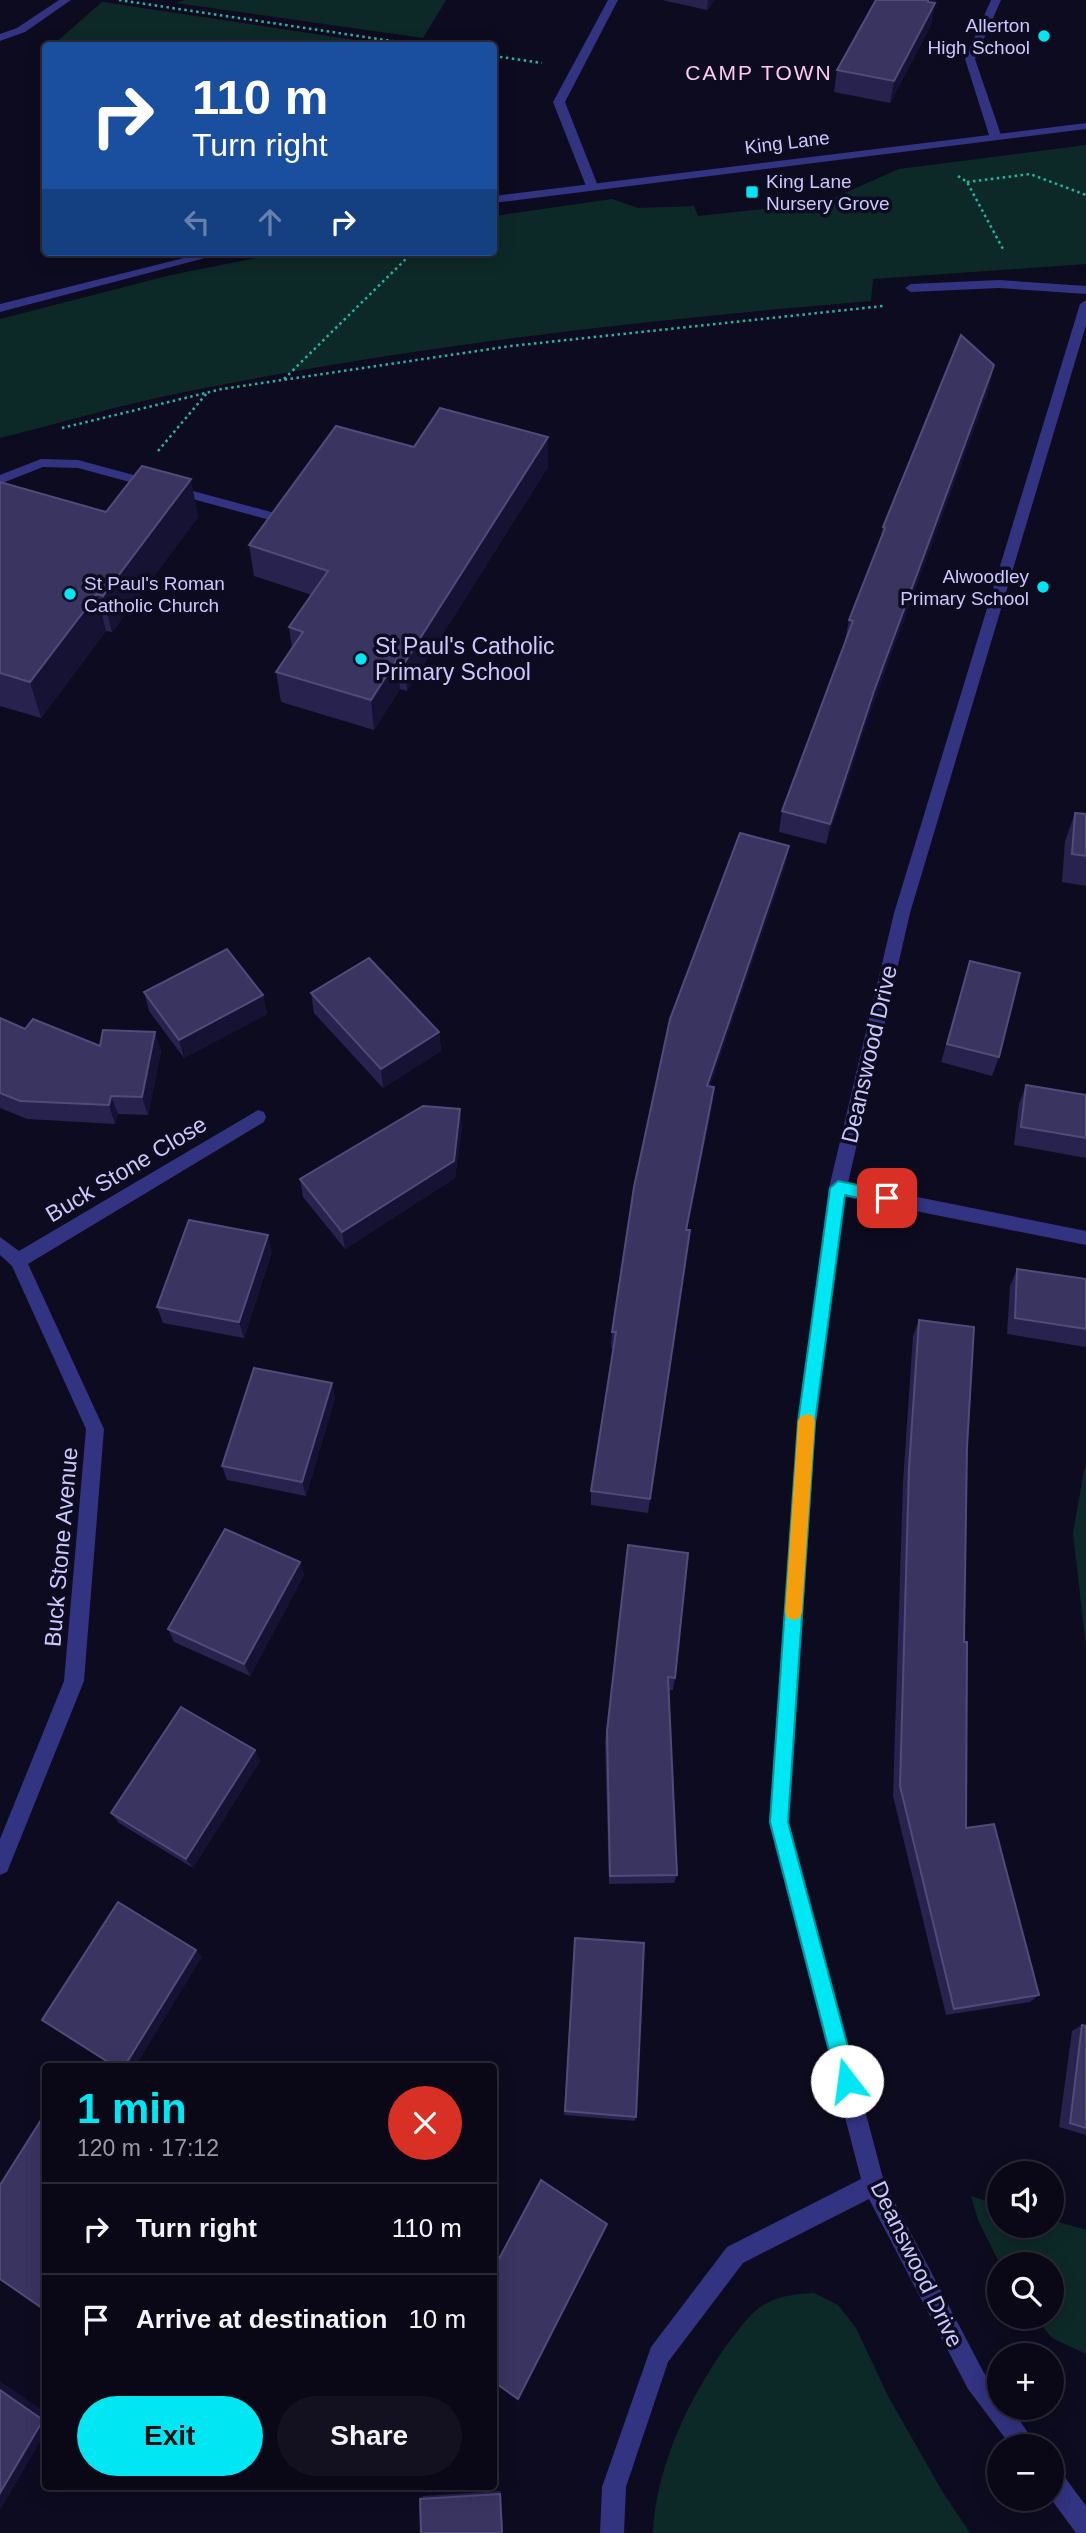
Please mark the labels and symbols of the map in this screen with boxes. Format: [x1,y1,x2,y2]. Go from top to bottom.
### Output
place label: Allerton High School [928,15,1030,58]
marker: Allerton High School [1036,28,1052,44]
district label: CAMP TOWN [685,61,833,84]
street label: King Lane [743,127,831,158]
place label: King Lane Nursery Grove [766,171,890,214]
marker: King Lane Nursery Grove [744,184,760,200]
place label: Alwoodley Primary School [900,566,1029,609]
place label: St Paul's Roman Catholic Church [84,573,225,616]
marker: Alwoodley Primary School [1035,579,1051,595]
marker: St Paul's Roman Catholic Church [62,586,78,602]
place label: St Paul's Catholic Primary School [375,633,555,685]
marker: St Paul's Catholic Primary School [353,651,369,667]
street label: Deanswood Drive [836,963,902,1145]
street label: Buck Stone Close [41,1111,211,1227]
pin [857,1168,917,1228]
street label: Buck Stone Avenue [39,1446,83,1648]
position arrow [810,2044,884,2118]
street label: Deanswood Drive [866,2177,968,2351]

